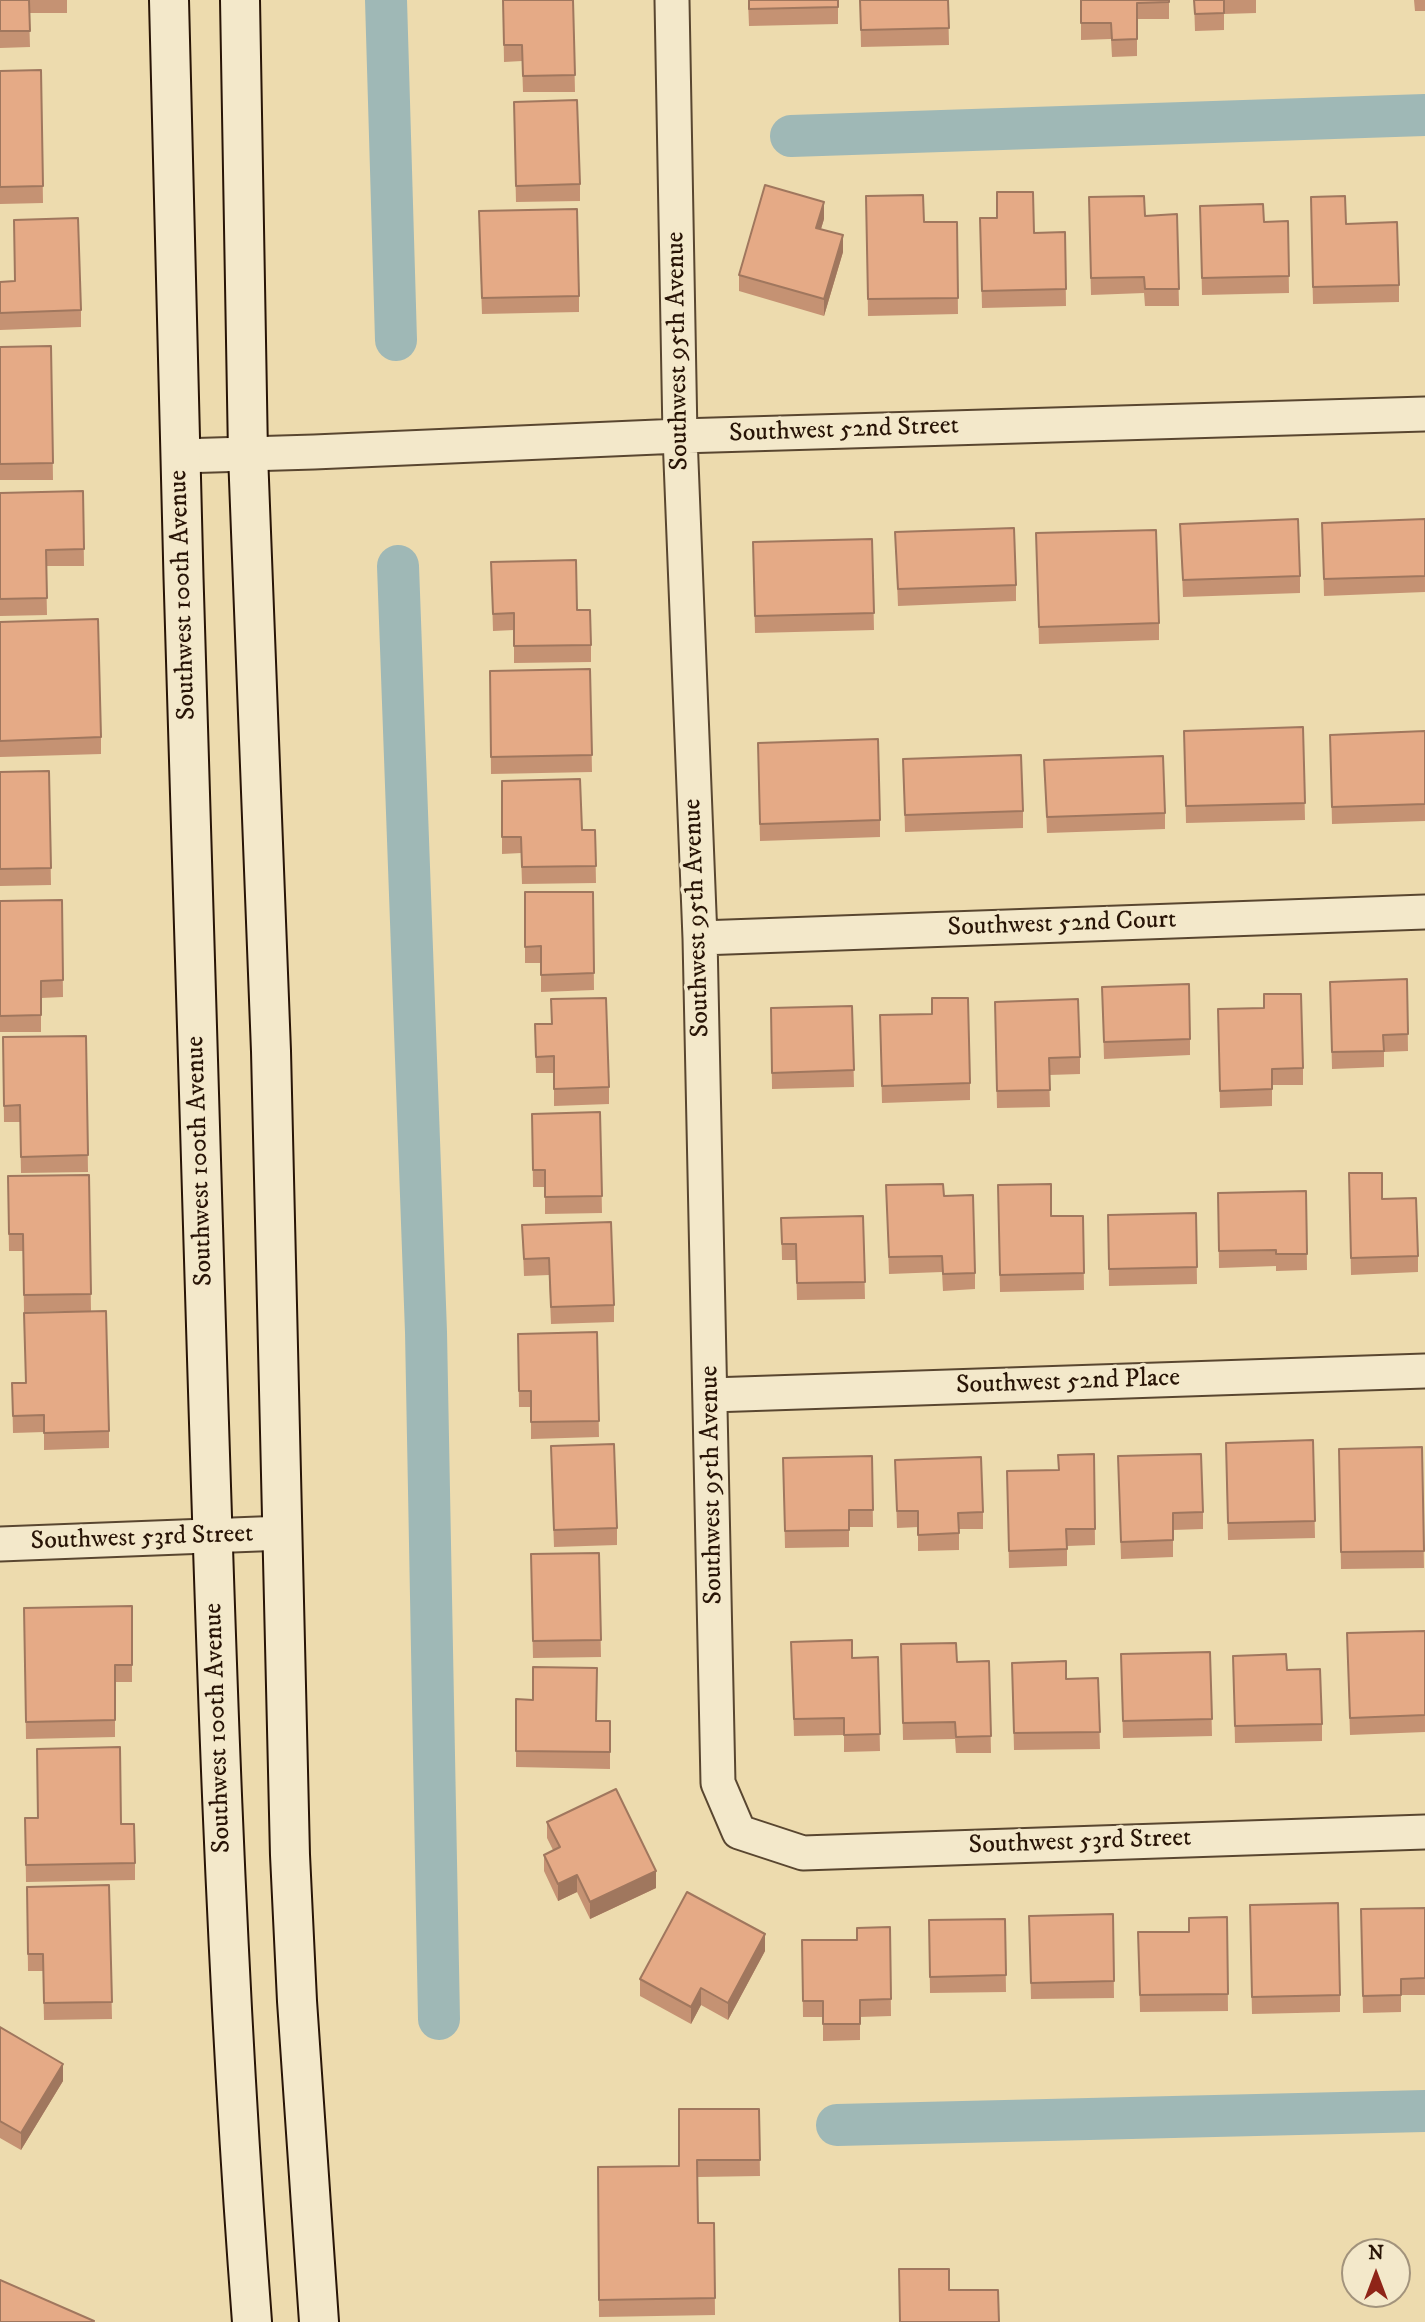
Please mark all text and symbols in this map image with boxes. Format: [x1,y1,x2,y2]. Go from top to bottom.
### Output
street label: Southwest 95th Avenue [661,231,697,471]
street label: Southwest 52nd Street [729,411,959,451]
street label: Southwest 100th Avenue [164,469,204,721]
street label: Southwest 95th Avenue [678,798,718,1038]
street label: Southwest 52nd Court [947,905,1177,945]
street label: Southwest 100th Avenue [181,1035,221,1287]
street label: Southwest 52nd Place [955,1363,1181,1403]
street label: Southwest 95th Avenue [695,1365,731,1605]
street label: Southwest 53rd Street [30,1520,254,1558]
street label: Southwest 100th Avenue [199,1602,239,1854]
street label: Southwest 53rd Street [968,1824,1192,1862]
north arrow [1341,2238,1411,2308]
text: N [1368,2242,1384,2265]

